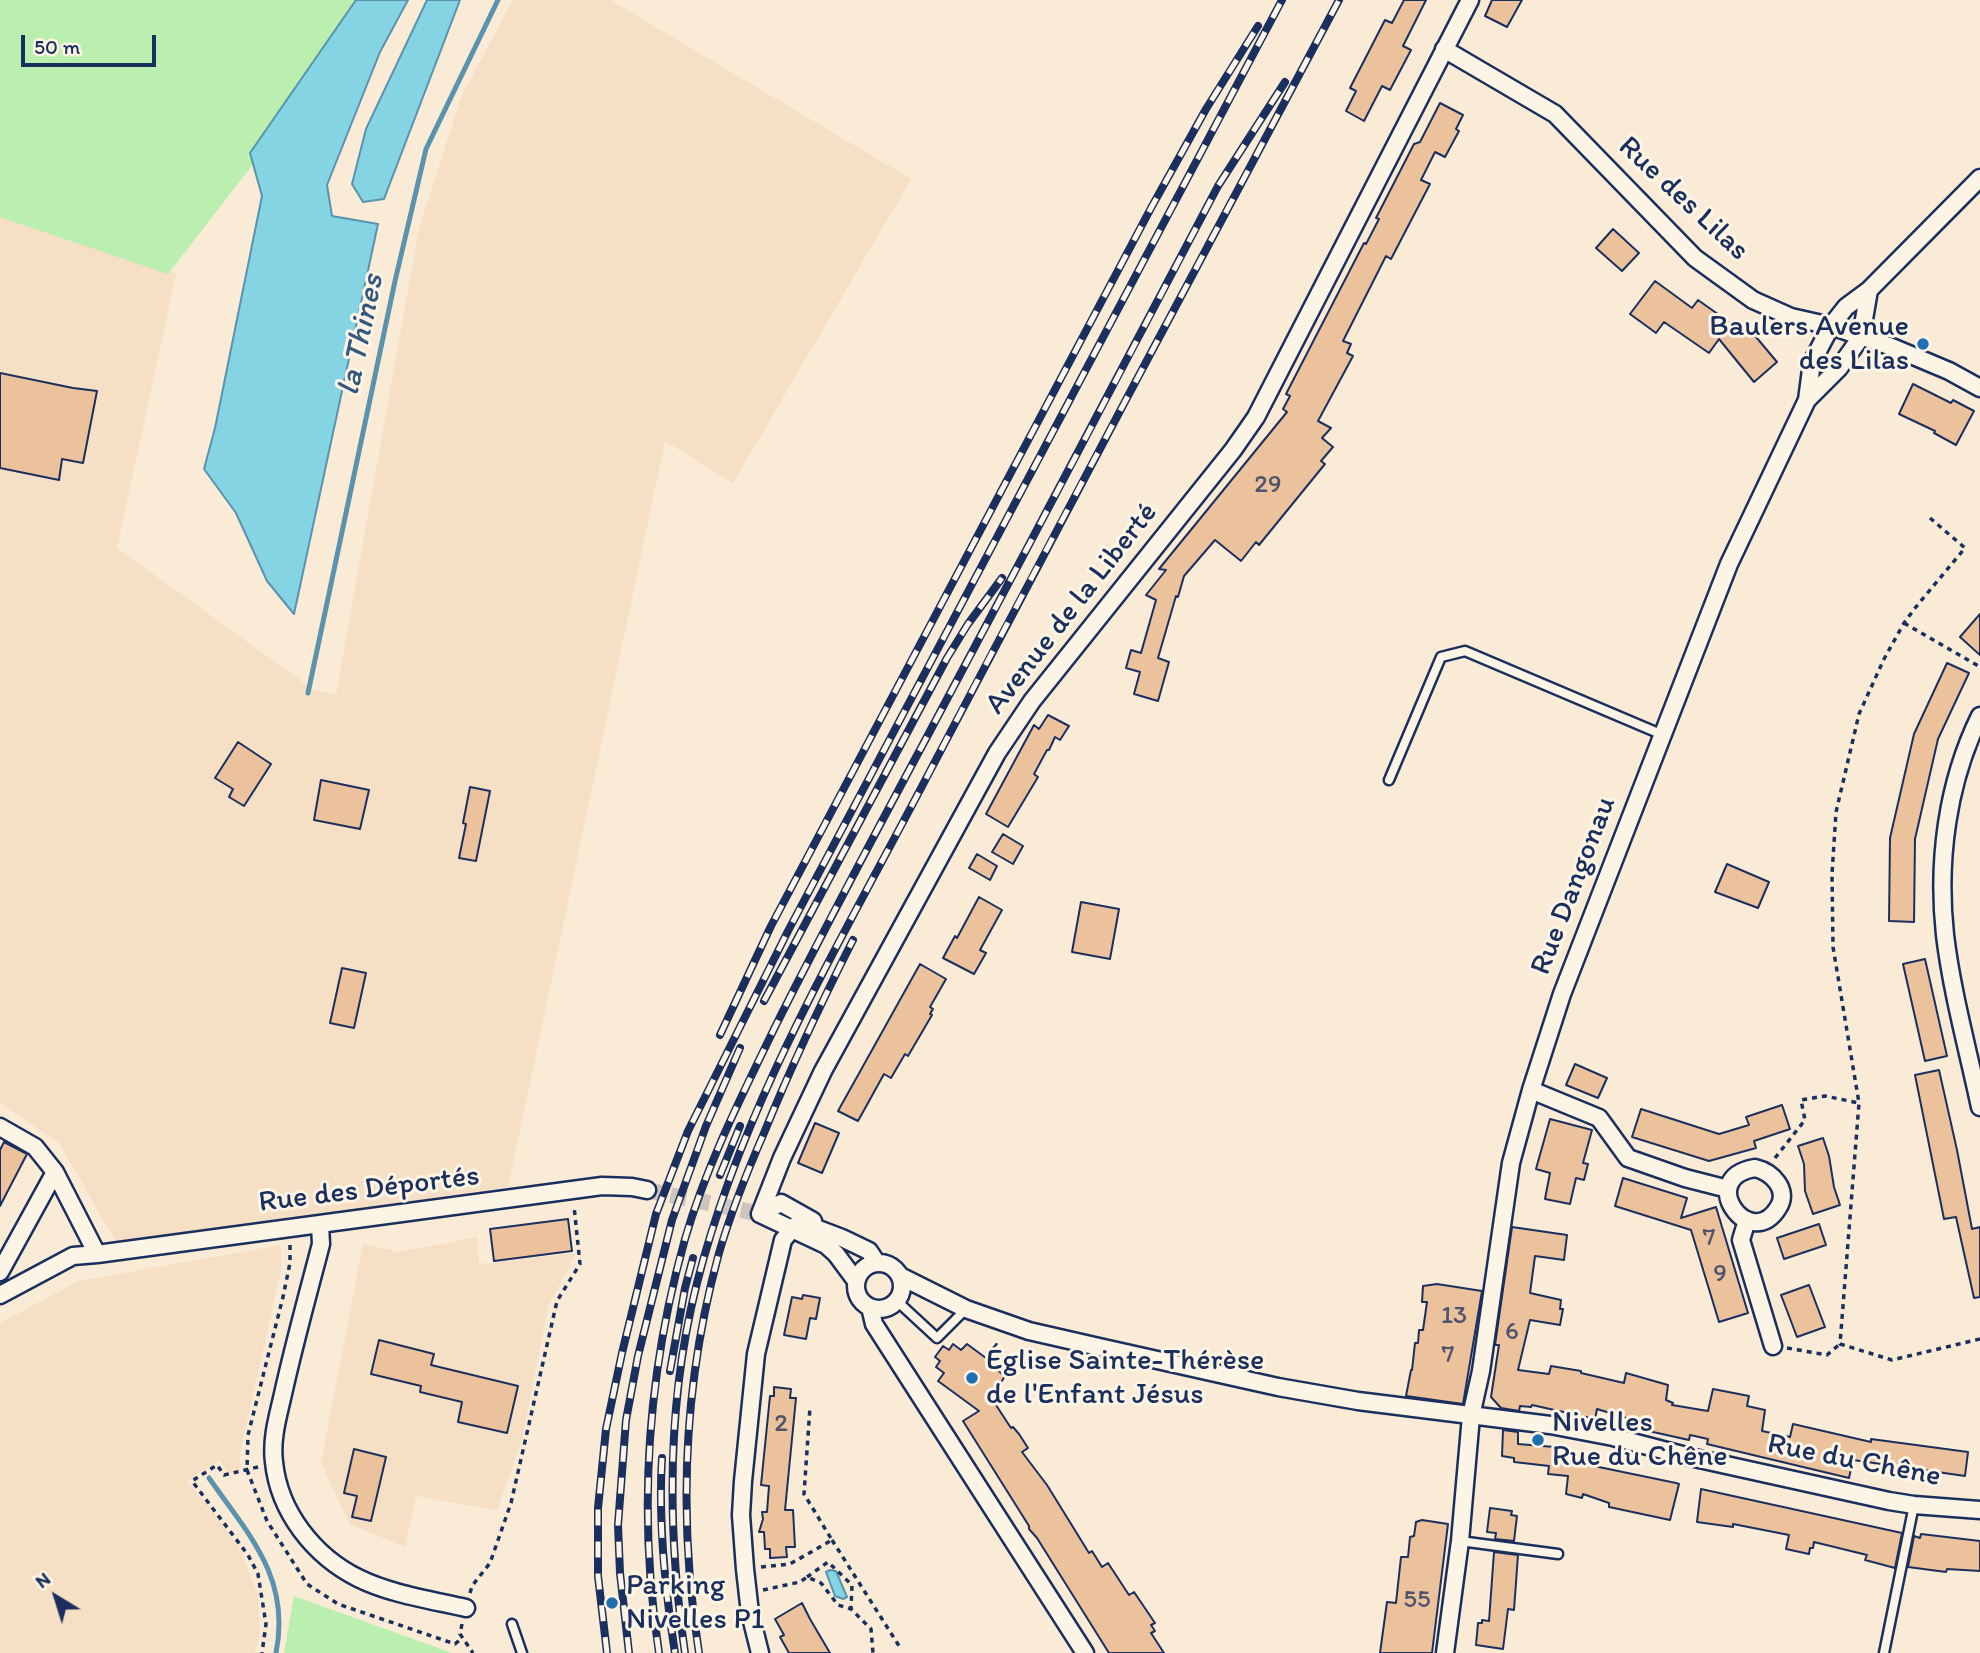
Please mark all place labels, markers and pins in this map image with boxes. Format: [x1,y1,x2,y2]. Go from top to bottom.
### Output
place label: Baulers Avenue des Lilas [1709,309,1909,380]
marker: Baulers Avenue des Lilas [1915,336,1931,352]
place label: Église Sainte-Thérèse de l'Enfant Jésus [986,1343,1264,1414]
marker: Église Sainte-Thérèse de l'Enfant Jésus [964,1370,980,1386]
place label: Nivelles Rue du Chêne [1552,1405,1728,1476]
marker: Nivelles Rue du Chêne [1530,1432,1546,1448]
place label: Parking Nivelles P1 [626,1568,765,1638]
marker: Parking Nivelles P1 [604,1595,620,1611]

